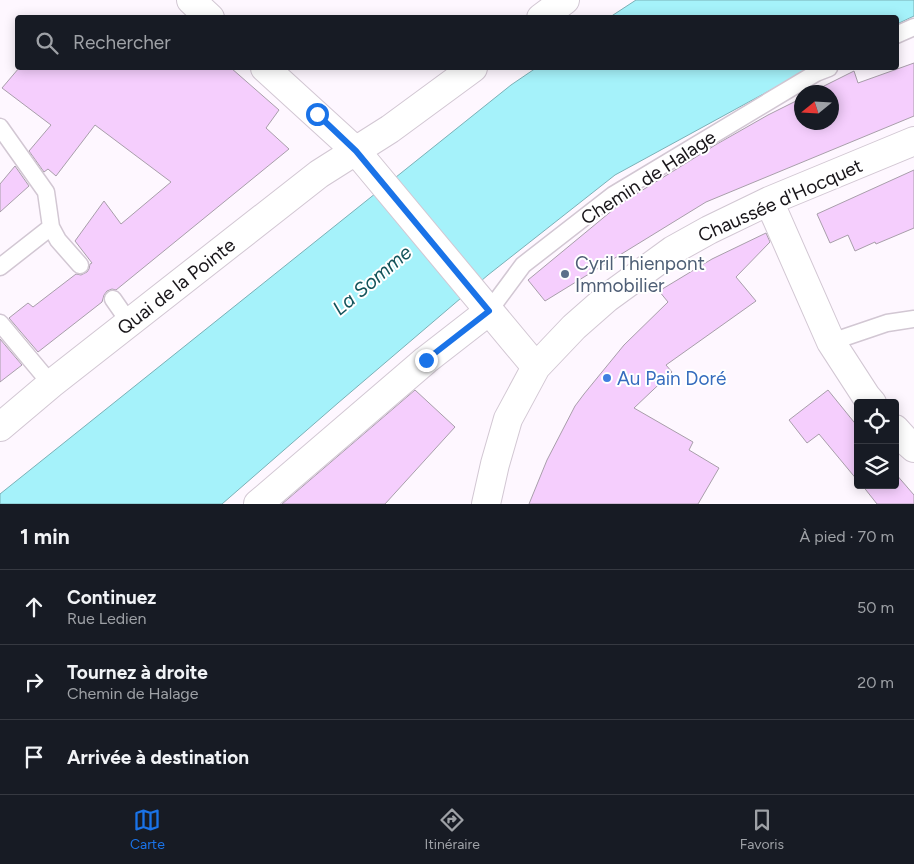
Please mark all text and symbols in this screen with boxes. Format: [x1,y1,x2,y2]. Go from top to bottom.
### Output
search box [15,15,899,70]
icon: search [33,29,61,57]
text: Rechercher [73,31,171,54]
north arrow [794,85,839,130]
route start [306,103,329,126]
street label: Chemin de Halage [577,125,720,230]
street label: Chaussée d'Hocquet [694,154,866,247]
street label: Quai de la Pointe [113,233,240,340]
water label: La Somme [328,240,416,320]
place label: Cyril Thienpont Immobilier [575,252,705,297]
marker: Cyril Thienpont Immobilier [559,268,571,280]
route end [415,349,438,372]
place label: Au Pain Doré [617,367,726,390]
marker: Au Pain Doré [601,372,613,384]
map controls [854,399,899,489]
button: locate [854,399,899,444]
button: layers [854,444,899,489]
text: 1 min [20,524,70,549]
text: À pied · 70 m [800,527,894,546]
text: Continuez [67,586,156,609]
icon: ahead [20,593,48,621]
text: 50 m [857,598,894,617]
text: Rue Ledien [67,609,146,628]
text: Tournez à droite [67,661,208,684]
icon: right [20,668,48,696]
text: 20 m [857,673,894,692]
text: Chemin de Halage [67,684,198,703]
icon: arrive [20,743,48,771]
text: Arrivée à destination [67,746,249,769]
tab: Carte [130,806,165,853]
tab: Itinéraire [425,806,480,853]
tab: Favoris [740,806,784,853]

